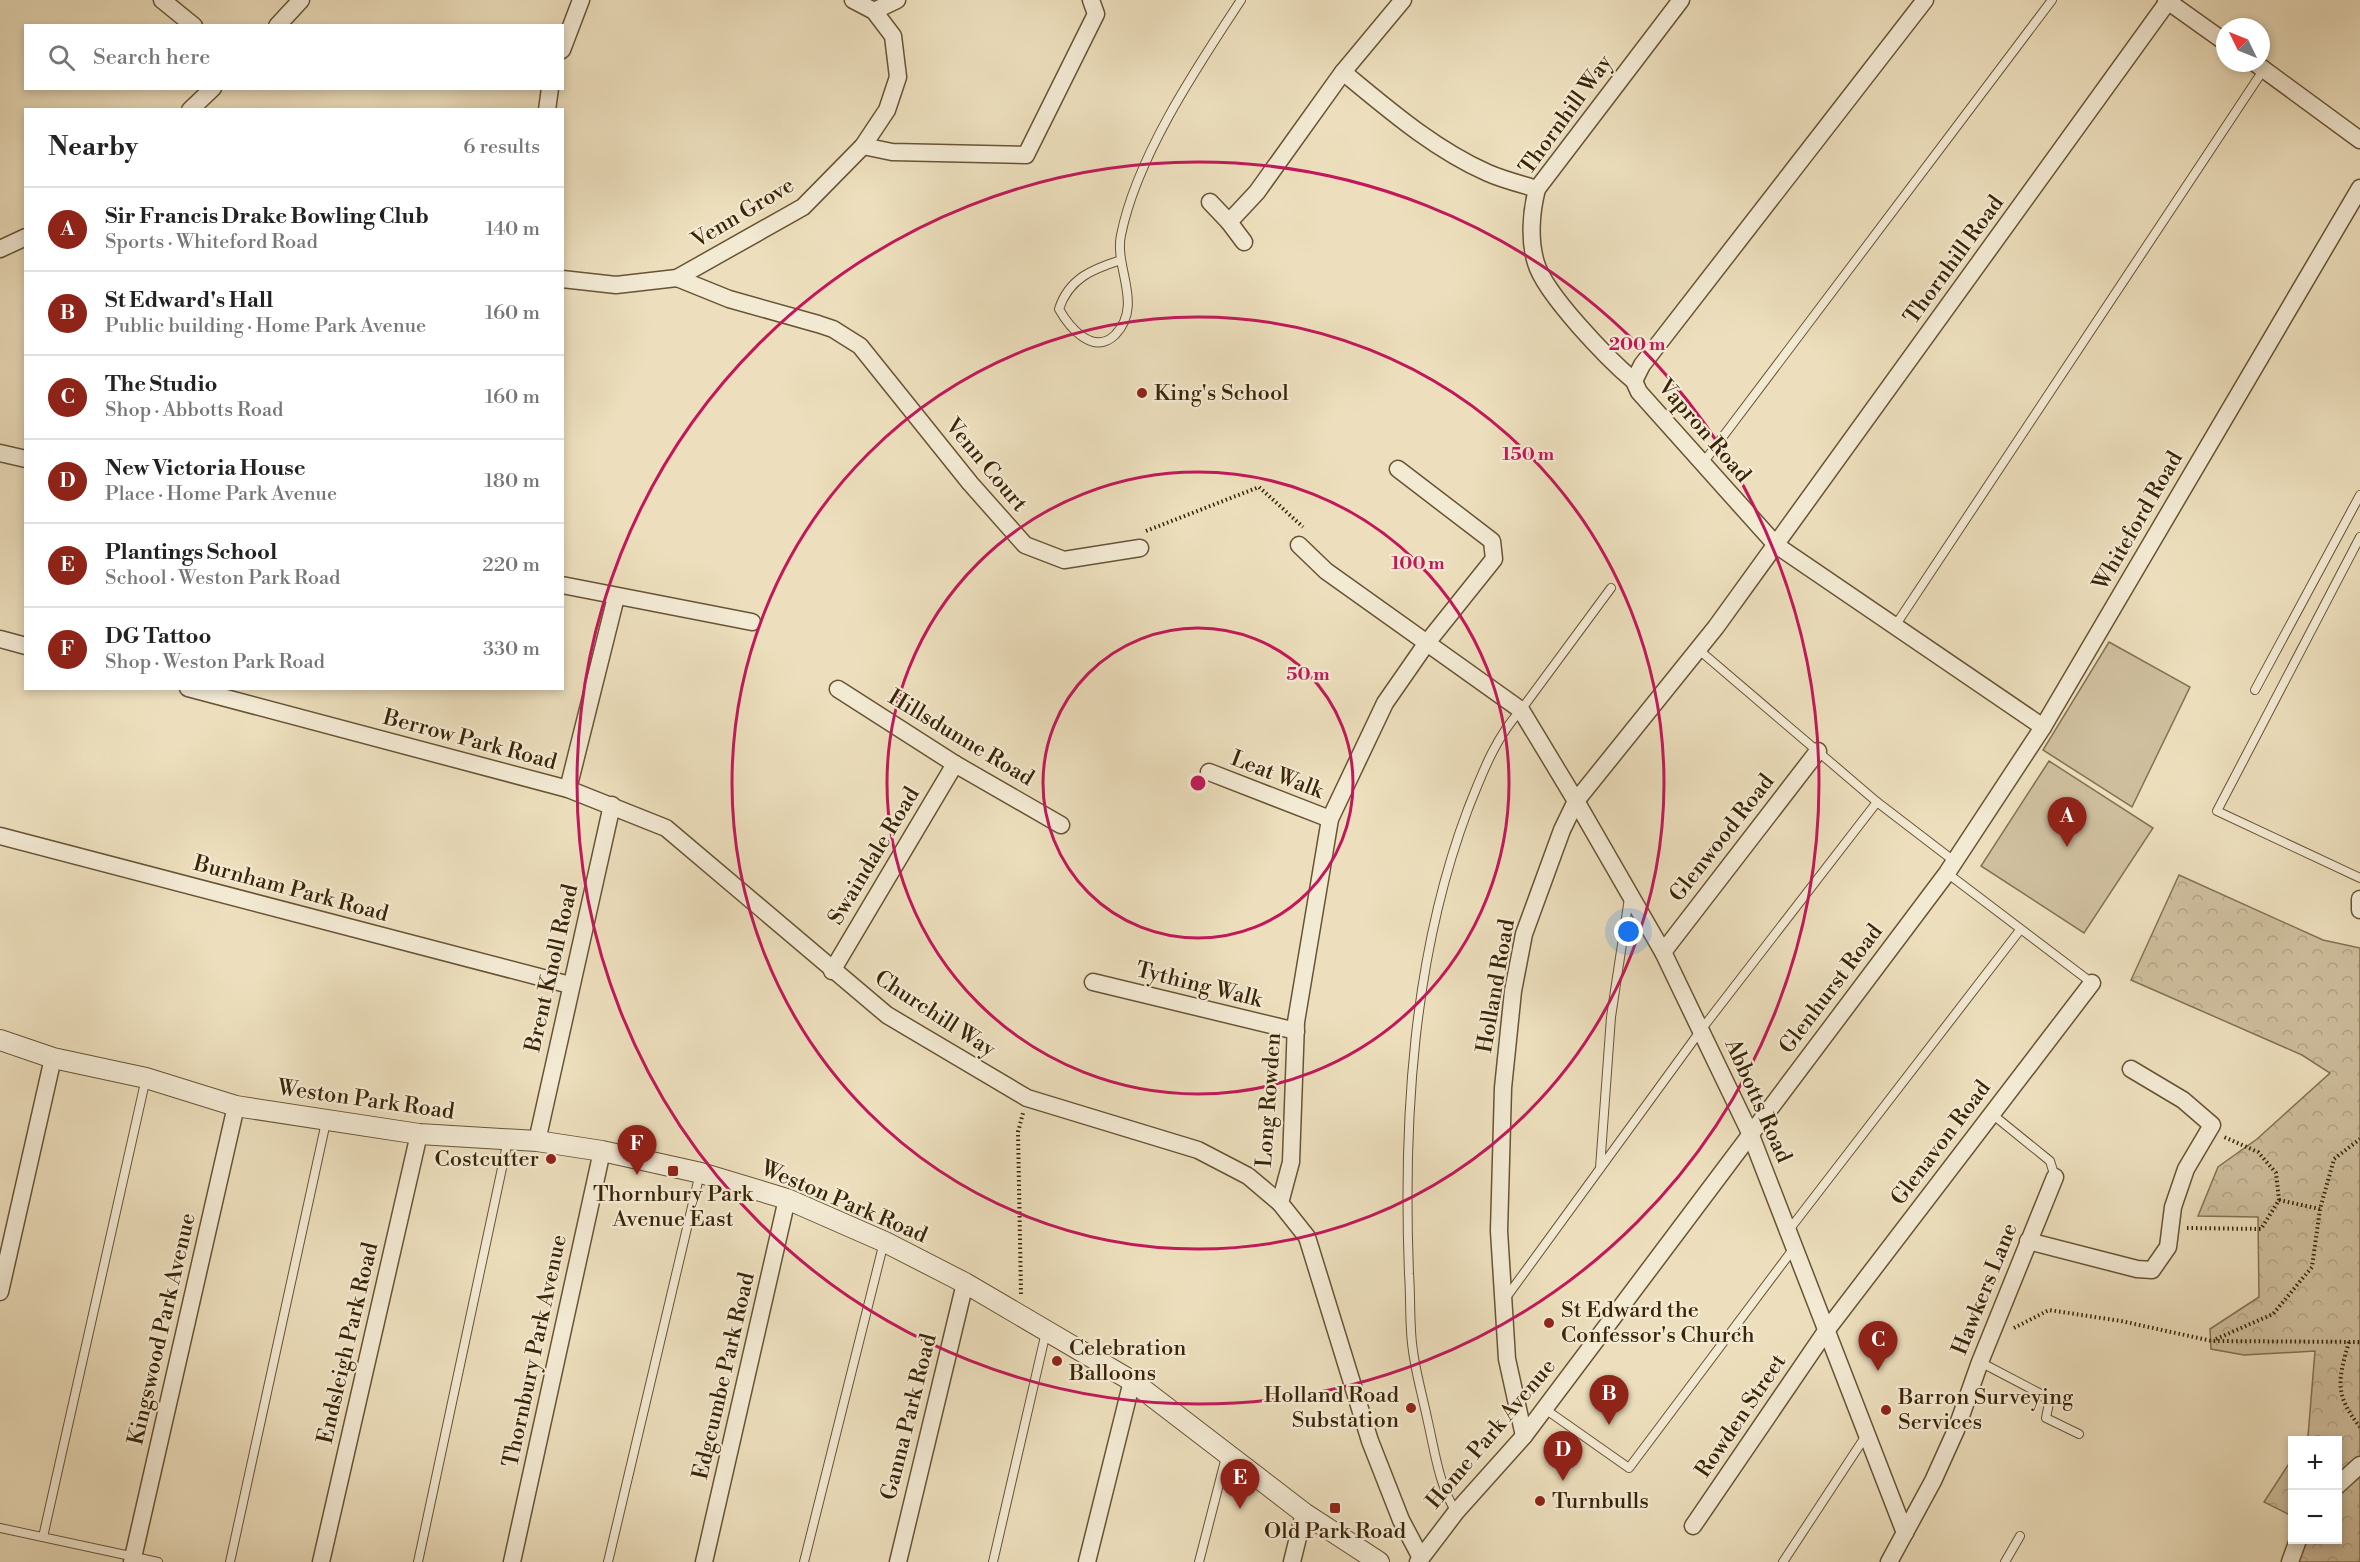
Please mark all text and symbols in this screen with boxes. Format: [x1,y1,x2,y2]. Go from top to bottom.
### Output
north arrow [2216,18,2270,72]
search box [24,24,564,90]
icon: search [45,41,78,74]
text: Search here [93,44,210,71]
street label: Thornhill Way [1513,50,1619,180]
text: Nearby [48,131,138,163]
text: 6 results [463,135,540,160]
street label: Venn Grove [686,172,799,255]
street label: Thornhill Road [1898,190,2010,330]
text: Sir Francis Drake Bowling Club [105,203,429,230]
text: A [60,217,75,242]
text: 140 m [485,217,540,242]
text: Sports · Whiteford Road [105,230,318,255]
text: St Edward's Hall [105,287,273,314]
text: B [60,301,75,326]
text: 160 m [485,301,540,326]
text: Public building · Home Park Avenue [105,314,426,339]
text: 200 m [1609,333,1666,356]
text: The Studio [105,371,217,398]
street label: Vapron Road [1651,373,1756,489]
place label: King's School [1154,380,1289,407]
text: C [60,385,75,410]
text: 160 m [485,385,540,410]
marker: King's School [1135,386,1149,400]
text: Shop · Abbotts Road [105,398,283,423]
street label: Venn Court [938,412,1033,517]
text: 150 m [1502,443,1555,466]
street label: Whiteford Road [2087,446,2189,596]
text: New Victoria House [105,455,306,482]
text: D [60,469,75,494]
text: 180 m [485,469,540,494]
text: Place · Home Park Avenue [105,482,337,507]
text: Plantings School [105,539,277,566]
text: 100 m [1391,552,1445,575]
text: E [61,553,74,578]
text: 220 m [482,553,540,578]
text: School · Weston Park Road [105,566,340,591]
text: DG Tattoo [105,623,211,650]
text: F [60,637,75,662]
text: 330 m [483,637,540,662]
text: Shop · Weston Park Road [105,650,325,675]
text: 50 m [1286,663,1330,686]
street label: Hillsdunne Road [883,684,1039,792]
street label: Berrow Park Road [379,704,560,776]
street label: Leat Walk [1227,745,1328,805]
street label: Glenwood Road [1664,768,1781,907]
centre of rings [1188,773,1208,793]
street label: Swaindale Road [822,782,926,930]
pin: A [2048,798,2086,847]
street label: Burnham Park Road [190,850,392,928]
street label: Brent Knoll Road [519,881,585,1056]
street label: Holland Road [1471,917,1521,1055]
your location [1614,917,1643,946]
street label: Glenhurst Road [1773,918,1889,1059]
street label: Tything Walk [1133,956,1267,1014]
street label: Churchill Way [869,965,1001,1063]
street label: Long Rowden [1251,1032,1287,1168]
street label: Abbotts Road [1718,1034,1798,1168]
street label: Weston Park Road [275,1074,457,1126]
street label: Glenavon Road [1885,1075,1997,1211]
pin: F [618,1126,656,1175]
place label: Costcutter [435,1146,539,1173]
marker: Costcutter [544,1152,558,1166]
street label: Weston Park Road [756,1154,932,1249]
marker: Thornbury Park Avenue East [666,1164,680,1178]
place label: Thornbury Park Avenue East [593,1181,754,1233]
street label: Kingswood Park Avenue [122,1210,202,1448]
street label: Hawkers Lane [1946,1219,2024,1359]
street label: Thornbury Park Avenue [497,1232,573,1470]
street label: Endsleigh Park Road [312,1239,384,1446]
street label: Edgcumbe Park Road [687,1269,761,1482]
place label: St Edward the Confessor's Church [1561,1297,1755,1349]
marker: St Edward the Confessor's Church [1542,1316,1556,1330]
pin: C [1858,1322,1898,1371]
street label: Ganna Park Road [875,1331,943,1503]
place label: Celebration Balloons [1068,1335,1186,1387]
street label: Rowden Street [1690,1349,1792,1483]
street label: Home Park Avenue [1420,1353,1562,1515]
marker: Celebration Balloons [1050,1354,1064,1368]
pin: B [1590,1376,1628,1425]
place label: Holland Road Substation [1264,1382,1399,1434]
place label: Barron Surveying Services [1897,1384,2074,1436]
marker: Holland Road Substation [1404,1401,1418,1415]
marker: Barron Surveying Services [1879,1403,1893,1417]
pin: D [1544,1432,1582,1481]
map controls [2288,1436,2342,1544]
button: + [2288,1436,2342,1490]
pin: E [1220,1460,1260,1509]
place label: Turnbulls [1552,1488,1649,1515]
button: − [2288,1490,2342,1544]
marker: Turnbulls [1533,1494,1547,1508]
marker: Old Park Road [1328,1501,1342,1515]
place label: Old Park Road [1264,1518,1407,1545]

